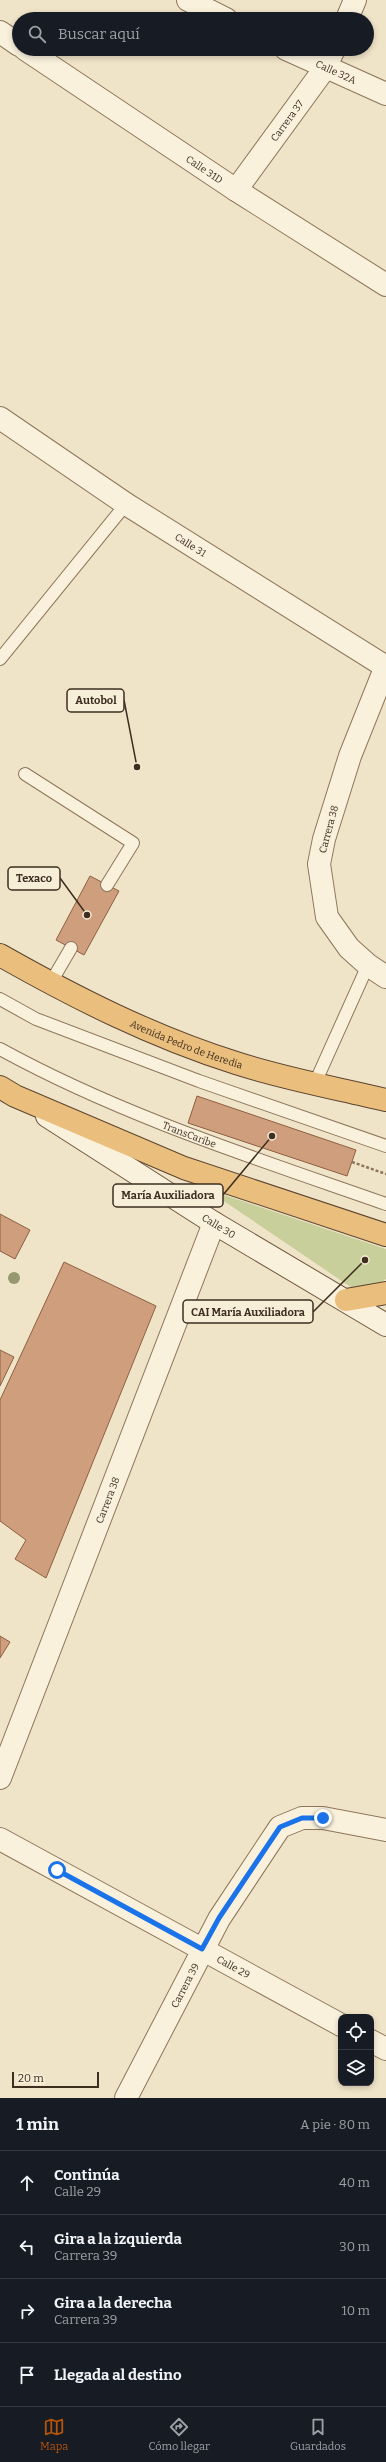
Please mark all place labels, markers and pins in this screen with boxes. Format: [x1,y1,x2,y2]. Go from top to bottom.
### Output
callout: Autobol [67,689,124,712]
callout: Texaco [8,867,60,890]
callout: María Auxiliadora [113,1184,223,1207]
callout: CAI María Auxiliadora [183,1300,313,1323]

